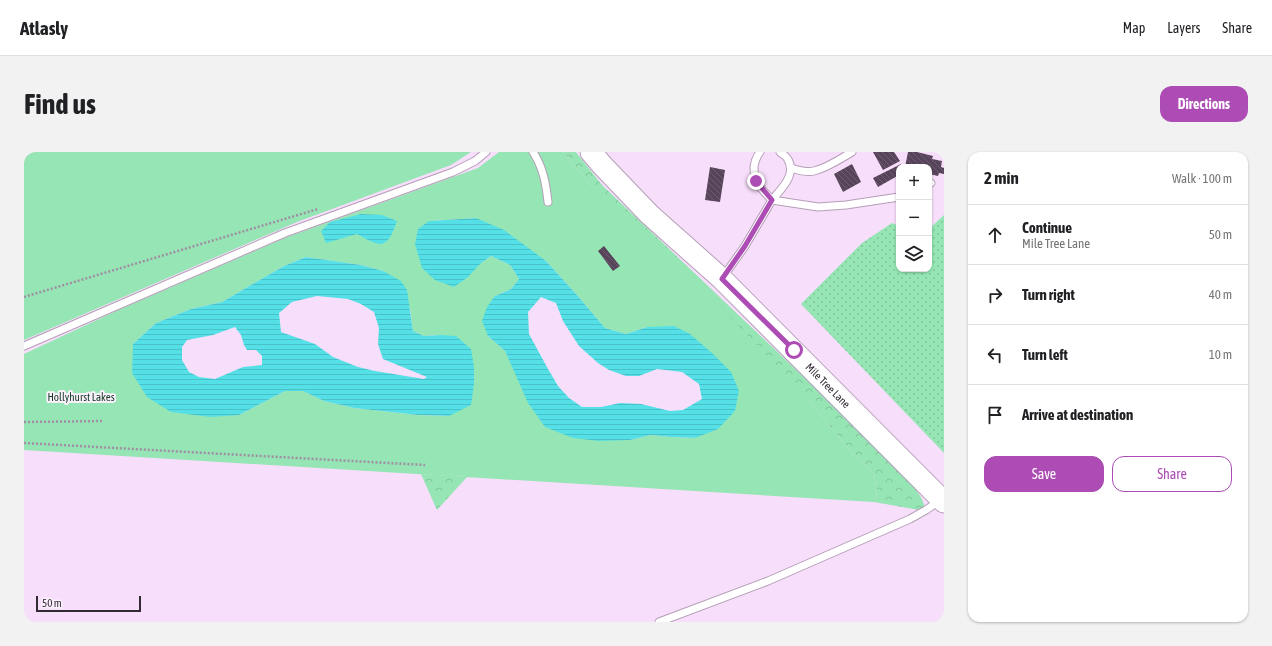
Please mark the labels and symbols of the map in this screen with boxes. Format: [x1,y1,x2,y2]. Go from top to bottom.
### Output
route end [747,172,765,190]
route start [785,341,803,359]
street label: Mile Tree Lane [803,361,853,410]
park label: Hollyhurst Lakes [47,391,115,403]
scale bar [36,594,141,613]

